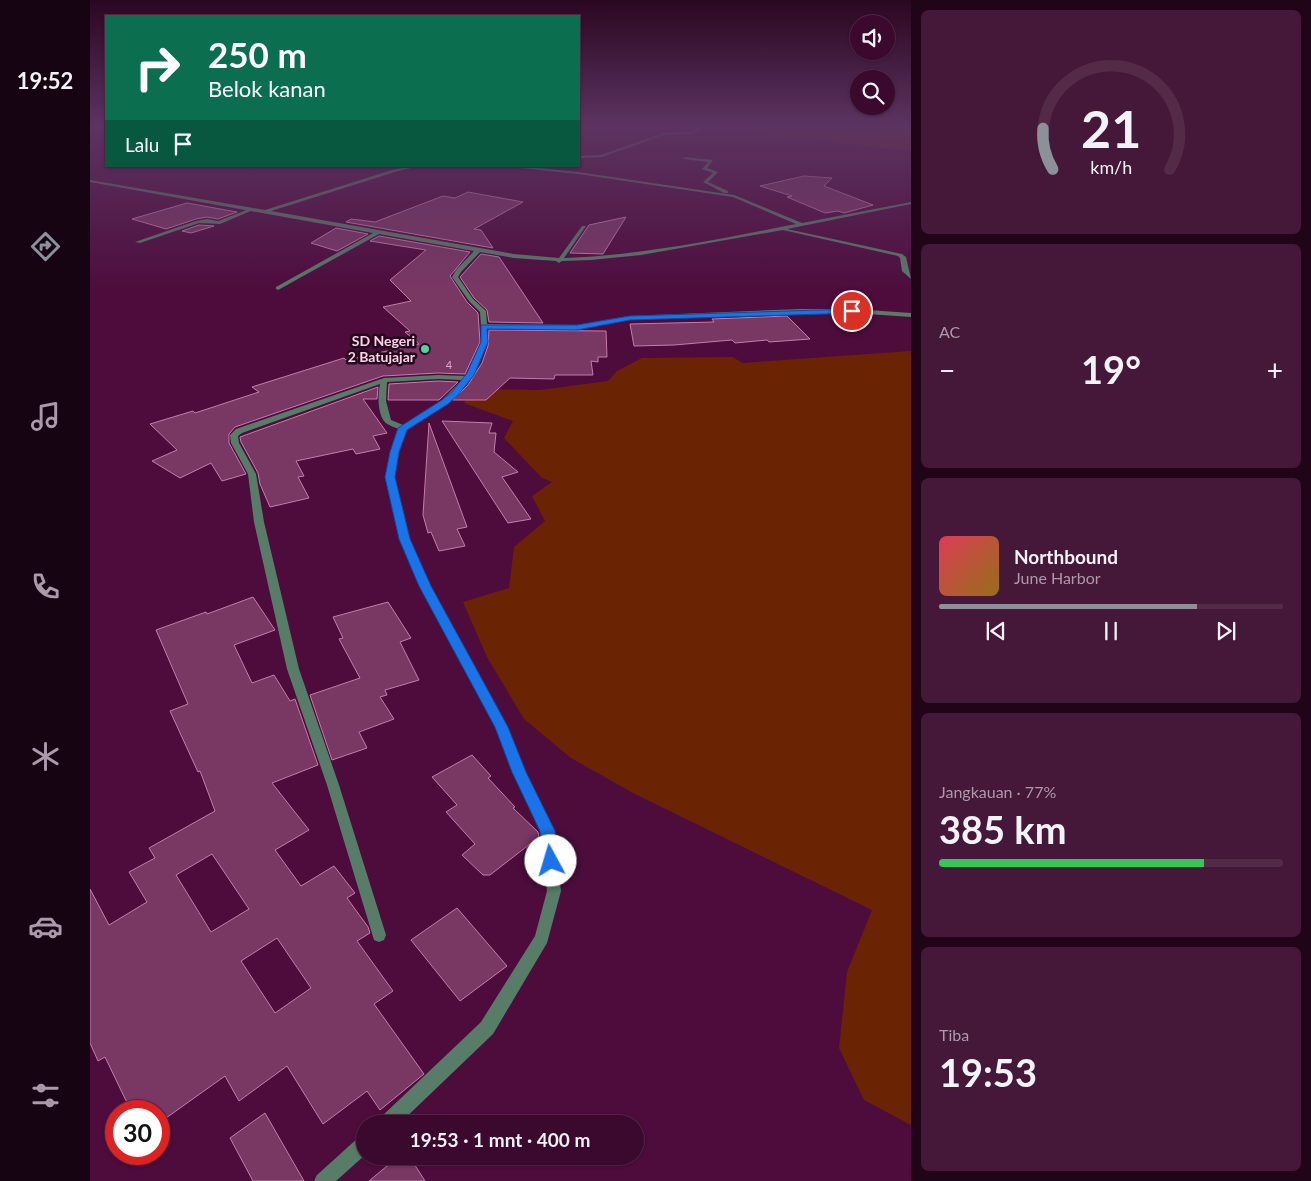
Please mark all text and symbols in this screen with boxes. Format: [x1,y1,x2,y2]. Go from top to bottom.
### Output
map controls [850,15,895,115]
button: sound [850,15,895,60]
text: 250 m [208,33,307,75]
icon: right [125,35,190,100]
text: 19:52 [17,67,73,94]
button: search [850,70,895,115]
text: Belok kanan [208,75,326,102]
text: 21 [1081,97,1141,159]
icon: arrive [169,130,197,158]
text: Lalu [125,133,159,156]
text: km/h [1090,156,1132,178]
icon: directions [28,229,63,264]
pin [831,290,873,332]
icon: arrive [838,297,866,325]
text: AC [939,322,960,341]
place label: SD Negeri 2 Batujajar [348,332,416,365]
marker: SD Negeri 2 Batujajar [419,343,431,355]
text: 19° [1081,346,1141,392]
text: − [939,353,955,387]
text: + [1267,353,1283,387]
house number: 4 [446,358,453,371]
icon: music [28,399,63,434]
text: Northbound [1014,545,1118,568]
text: June Harbor [1014,568,1101,587]
icon: phone [28,569,63,604]
icon: previous [982,617,1010,645]
icon: pause [1097,617,1125,645]
icon: next [1212,617,1240,645]
icon: climate [28,739,63,774]
text: Jangkauan · 77% [939,782,1056,801]
text: 385 km [939,806,1067,852]
position arrow [524,834,576,886]
icon: car [28,909,63,944]
text: Tiba [939,1025,969,1044]
text: 19:53 [939,1049,1037,1095]
icon: filters [28,1078,63,1113]
speed limit sign: 30 [105,1100,170,1165]
text: 19:53 · 1 mnt · 400 m [410,1128,590,1151]

